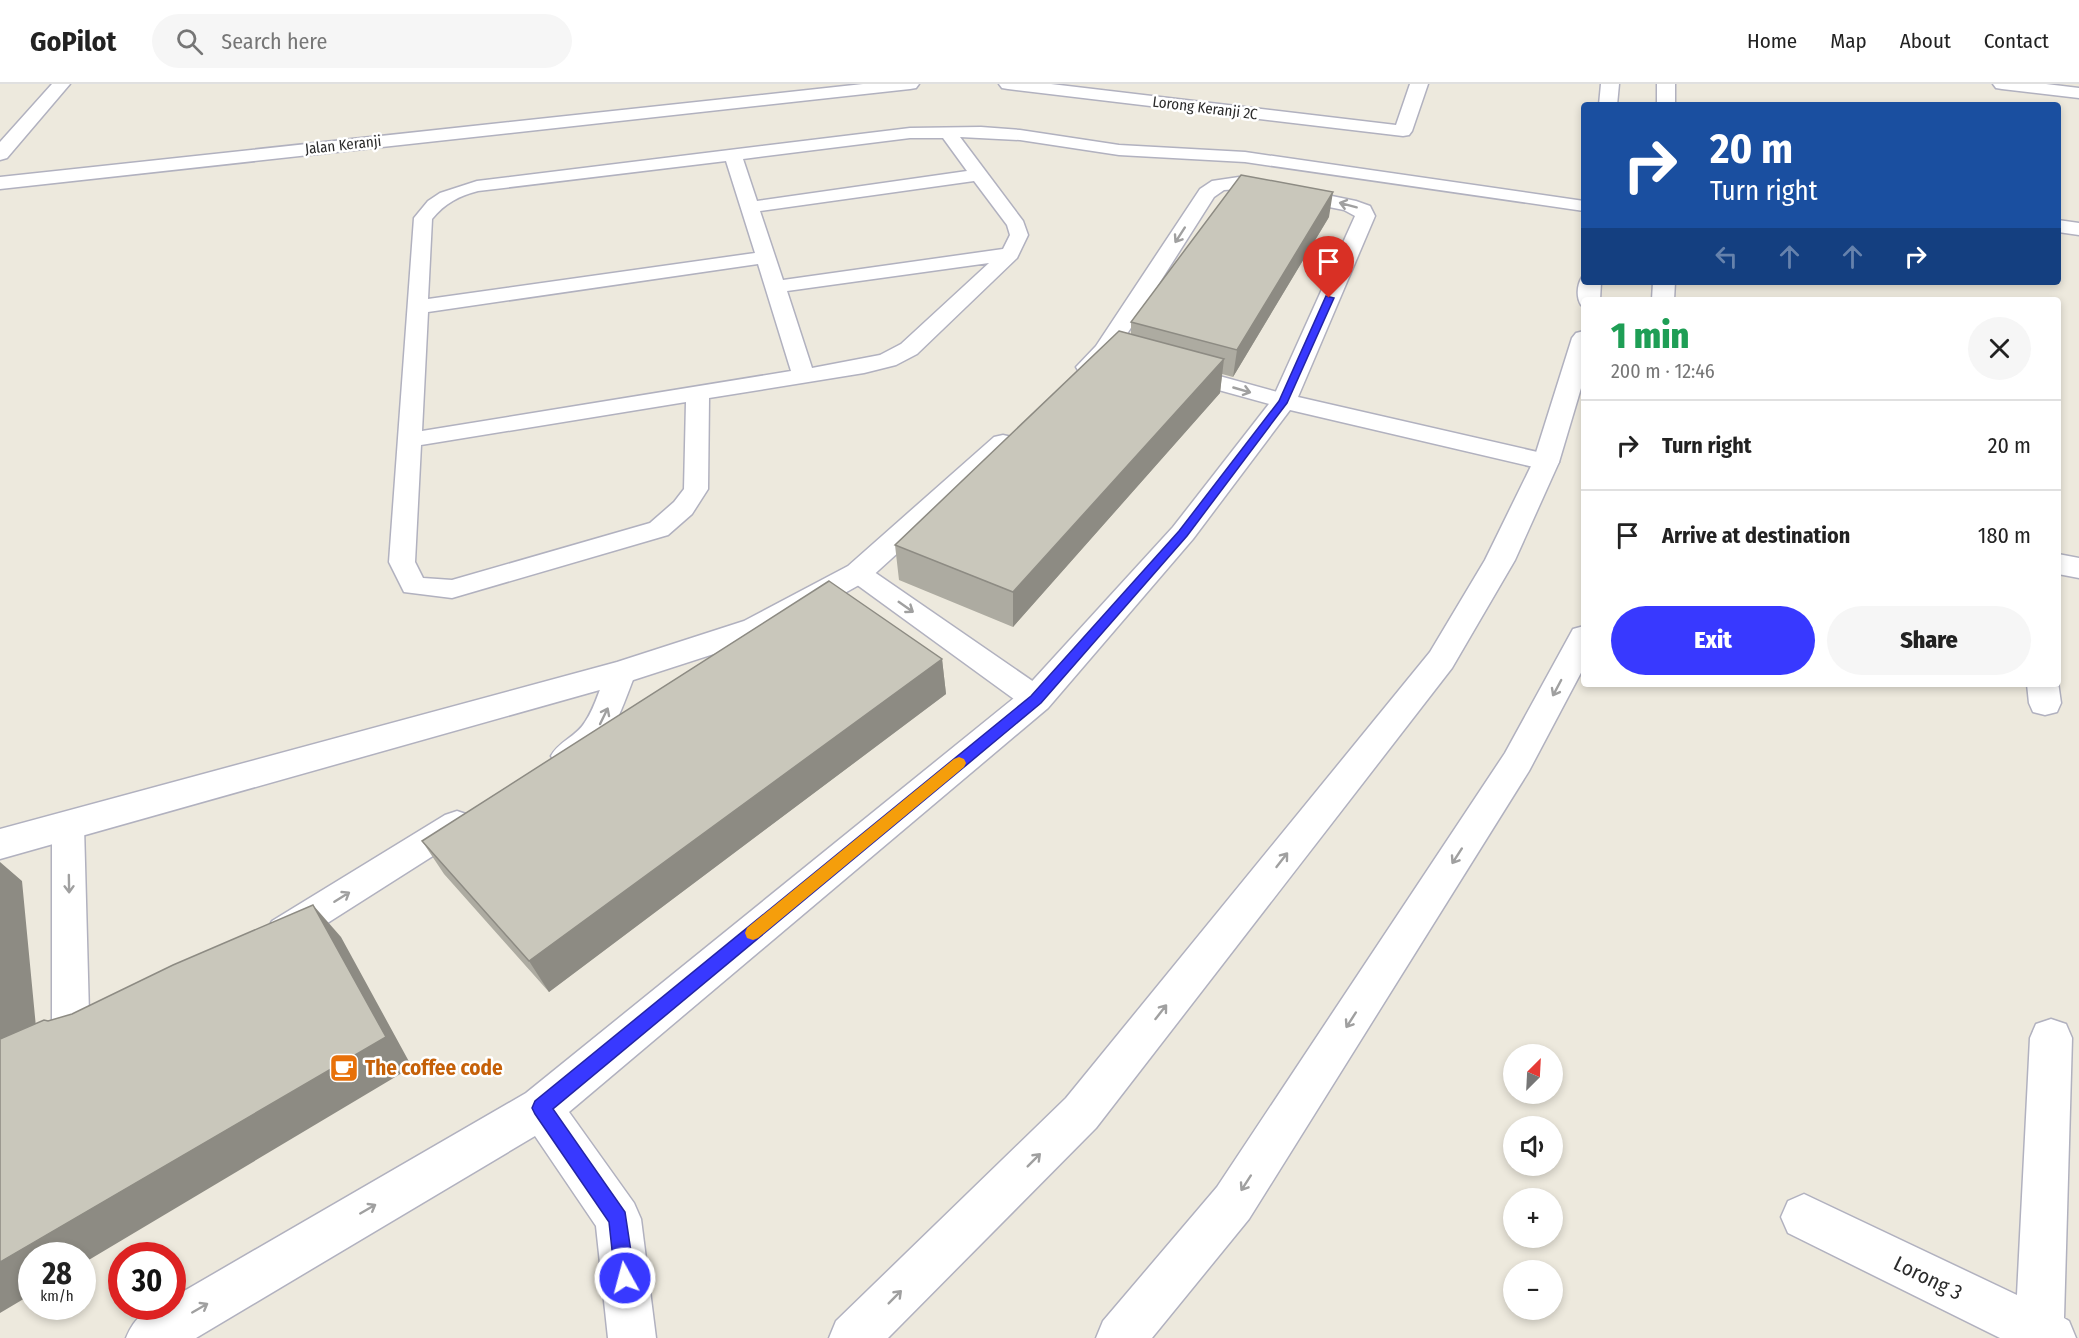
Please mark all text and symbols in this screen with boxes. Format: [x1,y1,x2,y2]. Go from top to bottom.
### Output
search box [152,14,572,68]
text: GoPilot [30,25,116,58]
icon: search [173,25,206,58]
text: Search here [221,28,327,55]
text: Home [1747,28,1797,54]
text: Map [1830,28,1867,54]
text: About [1900,28,1951,54]
text: Contact [1984,28,2049,54]
street label: Lorong Keranji 2C [1151,93,1259,123]
text: 20 m [1710,124,1793,174]
icon: right [1611,126,1689,204]
street label: Jalan Keranji [304,132,382,158]
text: Turn right [1710,175,1818,207]
one-way arrow [1338,199,1357,210]
one-way arrow [1174,226,1186,243]
pin [1303,236,1354,298]
icon: left [1710,240,1743,273]
icon: ahead [1773,240,1806,273]
icon: ahead [1836,240,1869,273]
icon: right [1899,240,1932,273]
icon: arrive [1312,245,1345,278]
text: 1 min [1611,314,1689,358]
button: close [1968,317,2031,380]
text: 200 m · 12:46 [1611,359,1715,383]
one-way arrow [1232,384,1251,396]
icon: right [1611,429,1644,462]
text: Turn right [1662,432,1751,459]
text: 20 m [1988,432,2031,459]
icon: arrive [1611,519,1644,552]
text: Arrive at destination [1662,522,1850,549]
text: 180 m [1978,522,2031,549]
one-way arrow [898,601,914,613]
button: Exit [1611,606,1815,675]
button: Share [1827,606,2031,675]
one-way arrow [1550,679,1562,697]
one-way arrow [598,708,610,726]
one-way arrow [1451,847,1463,864]
one-way arrow [1276,852,1289,868]
one-way arrow [63,874,75,894]
one-way arrow [333,890,350,903]
one-way arrow [1154,1005,1167,1021]
one-way arrow [1345,1011,1358,1028]
north arrow [1503,1044,1563,1104]
map controls [1503,1044,1563,1320]
cafe icon: The coffee code [328,1052,360,1084]
place label: The coffee code [365,1055,503,1081]
button: sound [1503,1116,1563,1176]
one-way arrow [1026,1152,1041,1167]
one-way arrow [1239,1175,1252,1192]
button: + [1503,1188,1563,1248]
one-way arrow [359,1203,376,1215]
speed limit sign: 30 [108,1242,186,1320]
position arrow [593,1246,657,1310]
street label: Lorong 3 [1889,1250,1967,1306]
text: 28 [42,1256,72,1292]
button: − [1503,1260,1563,1320]
text: km/h [40,1287,74,1305]
one-way arrow [887,1289,902,1304]
one-way arrow [191,1302,208,1314]

